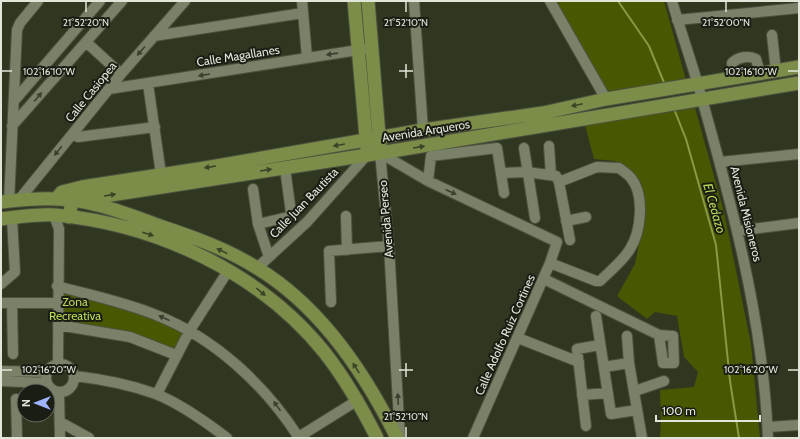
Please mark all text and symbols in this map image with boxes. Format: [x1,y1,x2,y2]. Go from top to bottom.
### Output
text: 21°52'20"N [63,16,109,29]
text: 21°52'10"N [384,16,428,29]
text: 21°52'00"N [702,16,750,29]
street label: Calle Magallanes [195,42,281,69]
one-way arrow [137,46,146,57]
one-way arrow [326,51,339,57]
street label: Calle Casiopea [62,58,120,125]
text: 102°16'10"W [23,65,76,78]
text: 102°16'10"W [725,65,778,78]
one-way arrow [198,72,210,78]
one-way arrow [34,92,43,102]
one-way arrow [571,103,583,109]
street label: Avenida Arqueros [381,116,471,145]
one-way arrow [332,142,345,148]
one-way arrow [413,143,425,149]
one-way arrow [54,146,63,157]
one-way arrow [204,164,216,170]
street label: Calle Juan Bautista [266,164,341,241]
street label: Avenida Misioneros [727,165,766,263]
one-way arrow [260,167,272,173]
street label: Avenida Perseo [375,179,396,258]
water label: El Cedazo [700,181,730,235]
one-way arrow [445,189,457,195]
one-way arrow [104,191,116,197]
one-way arrow [143,231,155,237]
one-way arrow [216,247,228,254]
street label: Calle Adolfo Ruiz Cortines [471,272,538,397]
one-way arrow [256,287,266,296]
park label: Zona Recreativa [49,294,101,323]
one-way arrow [159,315,170,321]
one-way arrow [353,362,360,374]
text: 102°16'20"W [22,363,77,376]
text: 102°16'20"W [724,363,779,376]
north arrow [16,383,56,423]
one-way arrow [394,393,401,405]
scale bar [656,397,760,423]
text: N [19,399,33,407]
one-way arrow [272,401,281,412]
text: 100 m [662,403,696,418]
text: 21°52'10"N [384,410,428,423]

